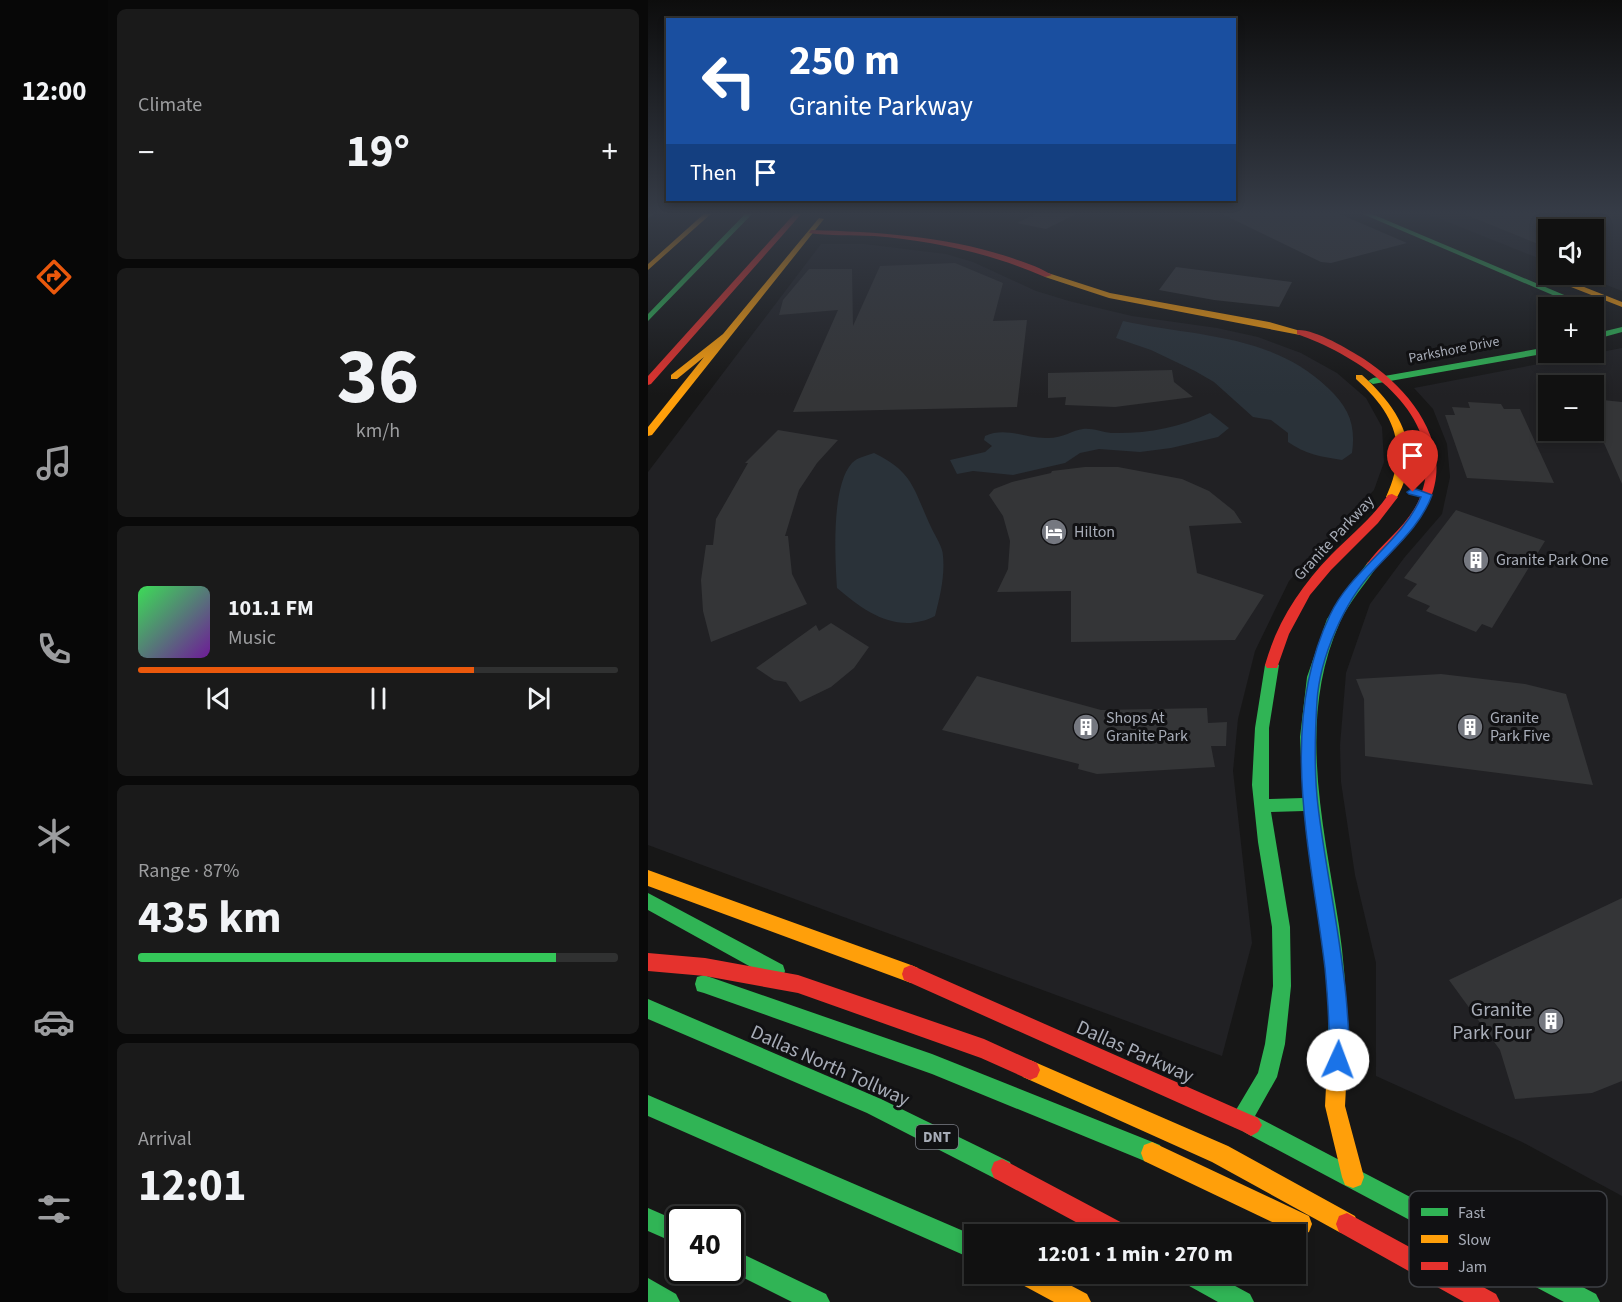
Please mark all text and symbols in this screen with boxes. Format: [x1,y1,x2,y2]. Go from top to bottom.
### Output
text: 250 m [789,31,900,91]
icon: left [690,42,768,120]
text: 12:00 [21,72,87,111]
text: Granite Parkway [789,87,973,126]
text: Climate [138,91,202,119]
text: 19° [346,120,410,184]
text: − [138,129,154,176]
text: + [602,129,618,176]
icon: arrive [749,156,782,189]
text: Then [690,157,737,189]
map controls [1538,219,1604,441]
button: sound [1538,219,1604,285]
icon: directions [33,256,75,298]
button: + [1538,297,1604,363]
text: 36 [337,322,419,433]
street label: Parkshore Drive [1407,331,1501,369]
button: − [1538,375,1604,441]
text: km/h [356,417,400,445]
pin [1387,430,1438,492]
icon: arrive [1396,439,1429,472]
icon: music [33,442,75,484]
street label: Granite Parkway [1289,490,1380,585]
hotel icon: Hilton [1039,517,1069,547]
place label: Hilton [1074,521,1115,543]
building icon: Granite Park One [1461,545,1491,575]
place label: Granite Park One [1496,549,1609,571]
text: 101.1 FM [228,592,314,624]
text: Music [228,624,276,652]
icon: phone [33,628,75,670]
icon: previous [202,682,235,715]
icon: pause [362,682,395,715]
icon: next [522,682,555,715]
place label: Shops At Granite Park [1106,707,1188,747]
place label: Granite Park Five [1490,707,1550,747]
building icon: Shops At Granite Park [1071,712,1101,742]
building icon: Granite Park Five [1455,712,1485,742]
icon: climate [33,815,75,857]
text: Range · 87% [138,857,239,885]
text: 435 km [138,886,282,950]
place label: Granite Park Four [1452,996,1532,1047]
icon: car [33,1001,75,1043]
building icon: Granite Park Four [1536,1006,1566,1036]
street label: Dallas Parkway [1072,1014,1199,1091]
street label: Dallas North Tollway [746,1018,915,1114]
position arrow [1306,1028,1370,1092]
text: Arrival [138,1125,192,1153]
road number: DNT [916,1125,958,1149]
text: 12:01 [138,1154,247,1218]
icon: filters [33,1188,75,1230]
legend [1409,1191,1607,1287]
text: Fast [1458,1202,1486,1224]
speed limit sign: 40 [666,1206,744,1284]
text: Slow [1458,1229,1491,1251]
text: 12:01 · 1 min · 270 m [1037,1238,1233,1270]
text: Jam [1458,1256,1487,1278]

